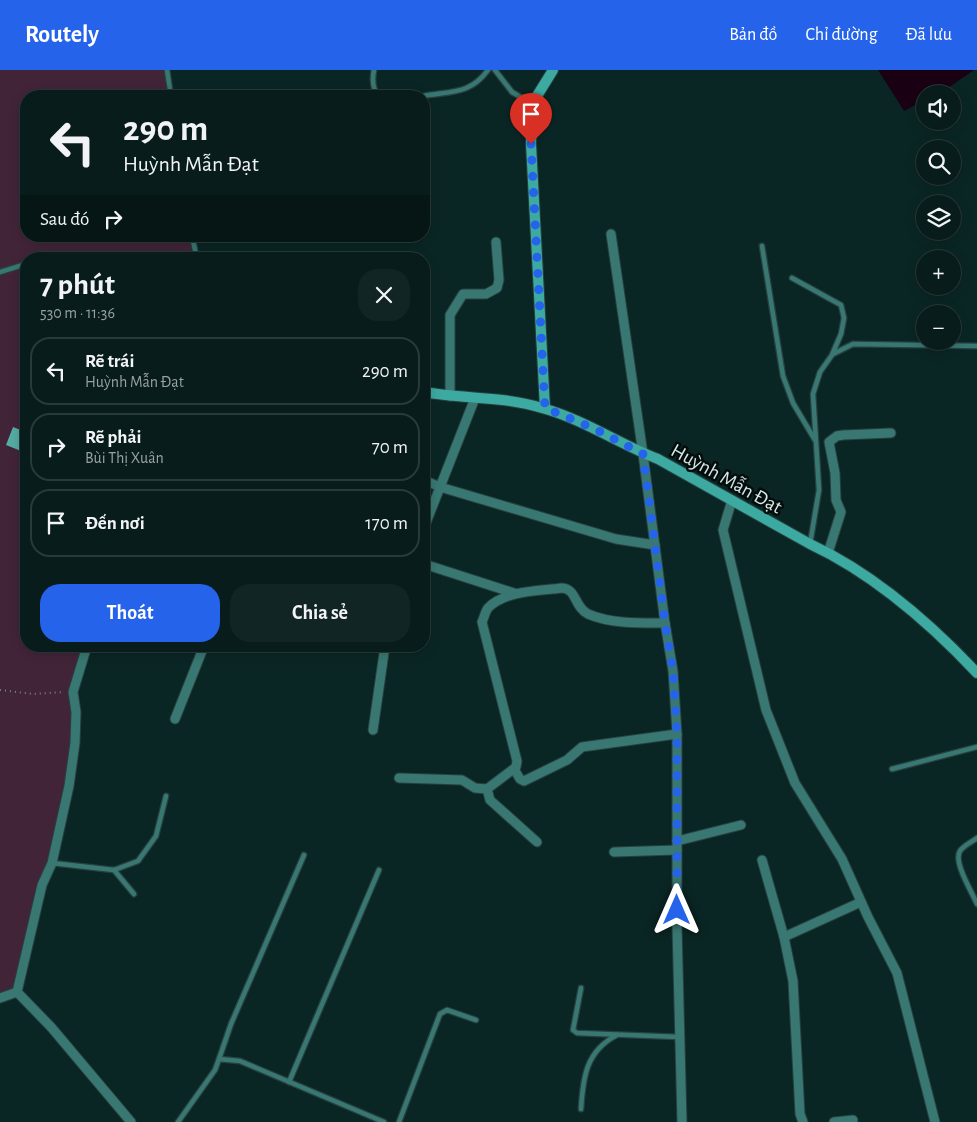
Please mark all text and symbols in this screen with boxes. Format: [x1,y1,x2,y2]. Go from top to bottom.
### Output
text: Routely [25,23,99,47]
text: Bản đồ [729,26,777,44]
text: Chỉ đường [805,26,877,44]
text: Đã lưu [905,26,952,44]
map controls [916,85,961,350]
button: sound [916,85,961,130]
pin [510,93,552,144]
icon: arrive [517,100,545,128]
icon: left [40,110,105,175]
text: 290 m [123,112,208,147]
button: search [916,140,961,185]
text: Huỳnh Mẫn Đạt [123,153,259,175]
button: layers [916,195,961,240]
icon: right [99,205,127,233]
text: Sau đó [40,210,89,229]
button: + [916,250,961,295]
button: close [358,269,410,321]
text: 7 phút [40,270,115,300]
text: 530 m · 11:36 [40,305,115,321]
button: − [916,305,961,350]
text: Rẽ trái [85,352,134,371]
icon: left [42,357,70,385]
text: 290 m [362,362,408,381]
text: Huỳnh Mẫn Đạt [85,374,184,390]
text: Rẽ phải [85,428,142,447]
icon: right [42,433,70,461]
text: 70 m [372,438,408,457]
street label: Huỳnh Mẫn Đạt [668,440,786,518]
text: Bùi Thị Xuân [85,450,164,466]
icon: arrive [42,509,70,537]
text: Đến nơi [85,514,145,533]
text: 170 m [365,514,408,533]
button: Thoát [40,584,220,642]
button: Chia sẻ [230,584,410,642]
position arrow [650,883,702,935]

